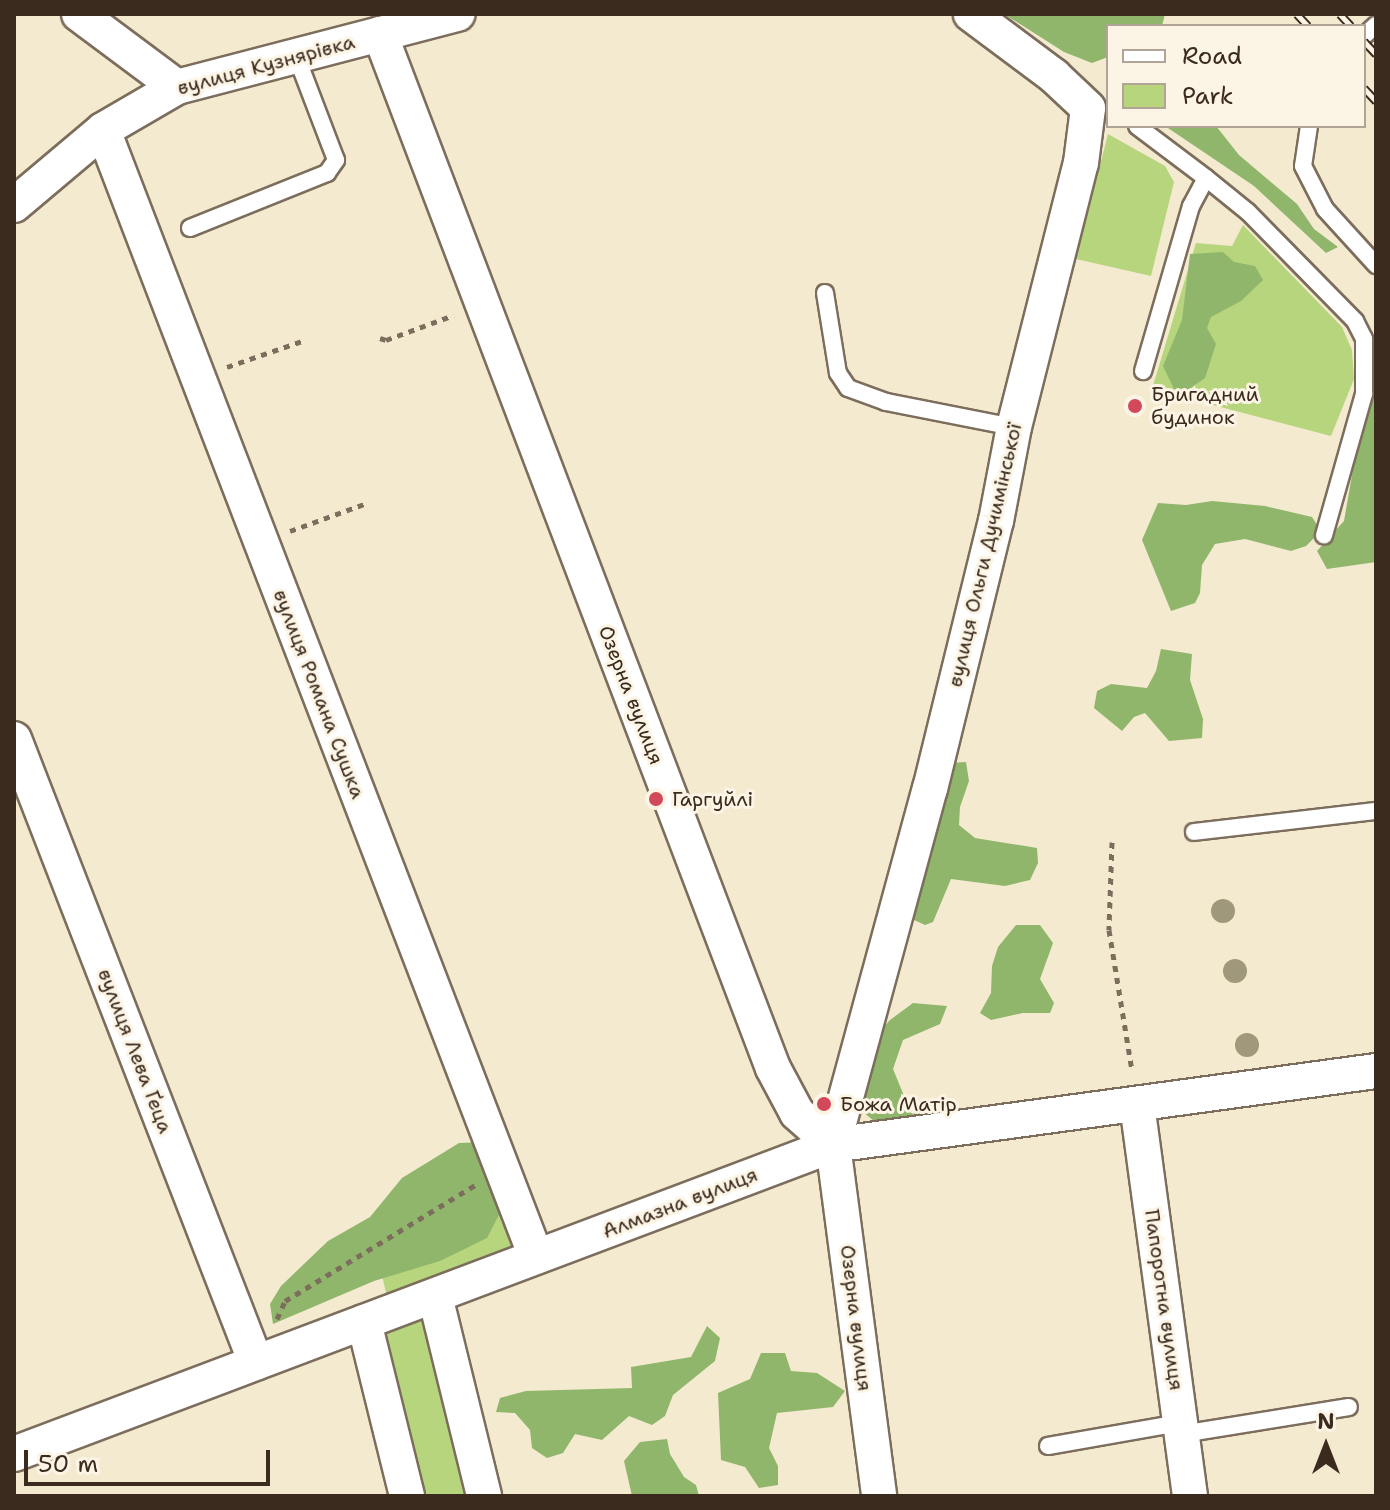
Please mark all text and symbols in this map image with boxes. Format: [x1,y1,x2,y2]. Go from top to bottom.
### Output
legend [1106,24,1366,128]
street label: вулиця Кузнярівка [175,30,357,100]
text: Road [1182,40,1242,72]
text: Park [1182,80,1234,112]
place label: Бригадний будинок [1151,382,1259,429]
marker: Бригадний будинок [1126,397,1144,415]
street label: вулиця Ольги Дучимінської [943,421,1027,689]
street label: вулиця Романа Сушка [268,586,370,802]
street label: Озерна вулиця [593,622,669,768]
place label: Гаргуйлі [672,787,753,811]
marker: Гаргуйлі [647,790,665,808]
street label: вулиця Лева Ґеца [93,965,177,1137]
place label: Божа Матір [840,1092,957,1116]
marker: Божа Матір [815,1095,833,1113]
street label: Алмазна вулиця [599,1162,761,1244]
street label: Папоротна вулиця [1139,1208,1189,1392]
street label: Озерна вулиця [835,1244,877,1392]
north arrow [1286,1406,1366,1486]
text: N [1317,1407,1335,1436]
scale bar [28,1434,274,1484]
text: 50 m [38,1448,98,1480]

